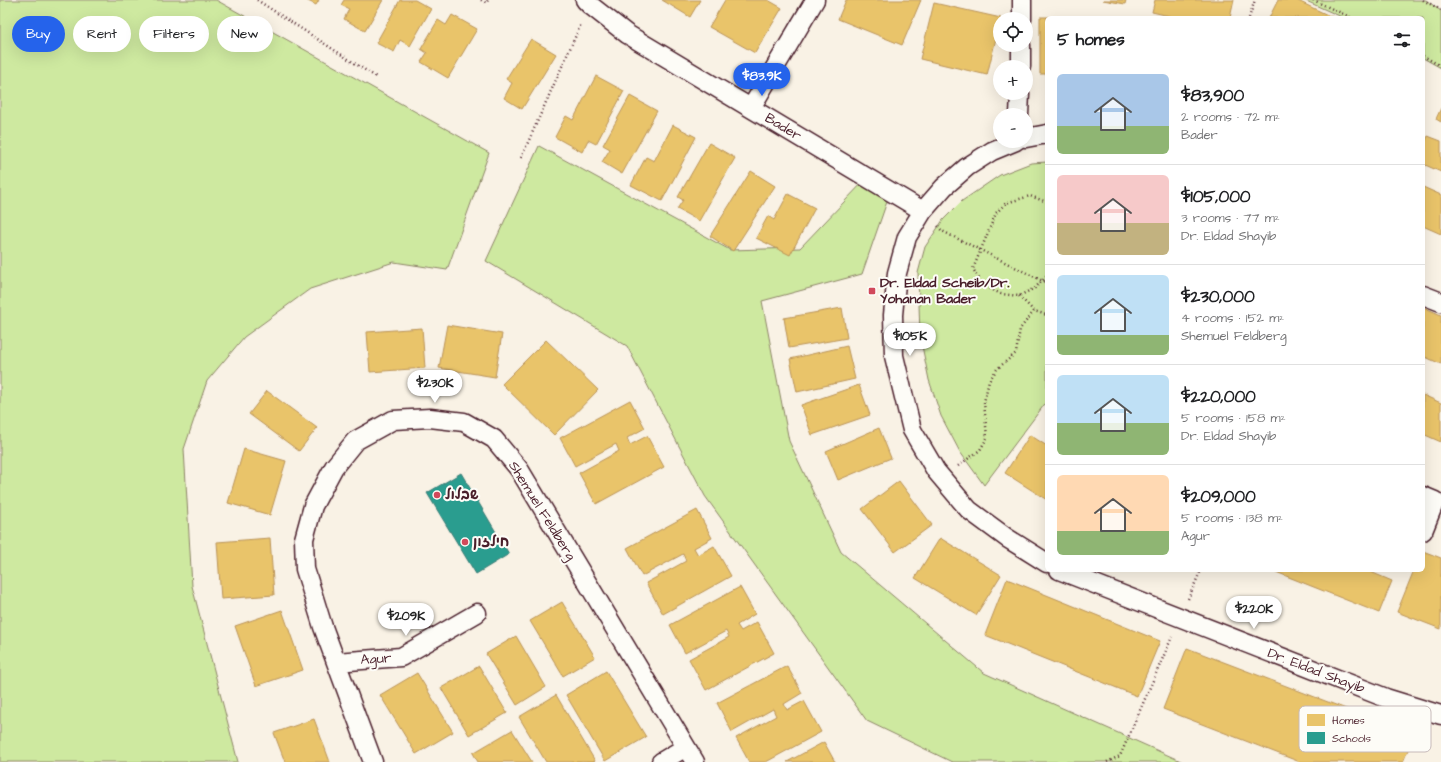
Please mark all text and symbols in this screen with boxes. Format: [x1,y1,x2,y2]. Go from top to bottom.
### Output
map controls [993,12,1033,148]
button: locate [993,12,1033,52]
chip: Buy [12,16,65,52]
chip: Rent [73,16,131,52]
chip: Filters [139,16,209,52]
chip: New [217,16,273,52]
text: 5 homes [1057,28,1125,52]
icon: filters [1391,29,1413,51]
button: + [993,60,1033,100]
pin: $83.9K [729,63,795,97]
text: $83.9K [742,67,782,85]
text: $83,900 [1181,84,1244,108]
icon: home [1089,90,1137,138]
street label: Bader [761,108,805,146]
button: − [993,108,1033,148]
text: 2 rooms · 72 m² [1181,108,1280,126]
text: Bader [1181,126,1218,144]
text: $105,000 [1181,185,1251,209]
icon: home [1089,191,1137,239]
text: 3 rooms · 77 m² [1181,209,1280,227]
text: Dr. Eldad Shayib [1181,227,1276,245]
place label: Dr. Eldad Scheib/Dr. Yohanan Bader [880,273,1009,309]
text: $230,000 [1181,285,1255,309]
marker: Dr. Eldad Scheib/Dr. Yohanan Bader [867,286,877,296]
icon: home [1089,291,1137,339]
text: 4 rooms · 152 m² [1181,309,1284,327]
pin: $105K [882,323,938,357]
text: $105K [893,327,927,345]
text: Shemuel Feldberg [1181,327,1287,345]
pin: $230K [407,370,463,404]
text: $230K [416,374,454,392]
text: $220,000 [1181,385,1256,409]
icon: home [1089,391,1137,439]
text: 5 rooms · 158 m² [1181,409,1286,427]
text: Dr. Eldad Shayib [1181,427,1276,445]
street label: Shemuel Feldberg [503,457,581,565]
place label: שבלול [445,485,479,505]
text: $209,000 [1181,485,1256,509]
marker: שבלול [432,490,442,500]
icon: home [1089,491,1137,539]
text: 5 rooms · 138 m² [1181,509,1283,527]
text: Agur [1181,527,1210,545]
place label: חילזון [473,532,509,552]
marker: חילזון [460,537,470,547]
pin: $220K [1226,596,1282,630]
text: $220K [1235,600,1273,618]
pin: $209K [378,603,434,637]
text: $209K [387,607,425,625]
street label: Dr. Eldad Shayib [1264,643,1368,699]
street label: Agur [360,648,392,670]
legend [1299,706,1431,752]
text: Homes [1332,713,1365,728]
text: Schools [1332,731,1372,746]

